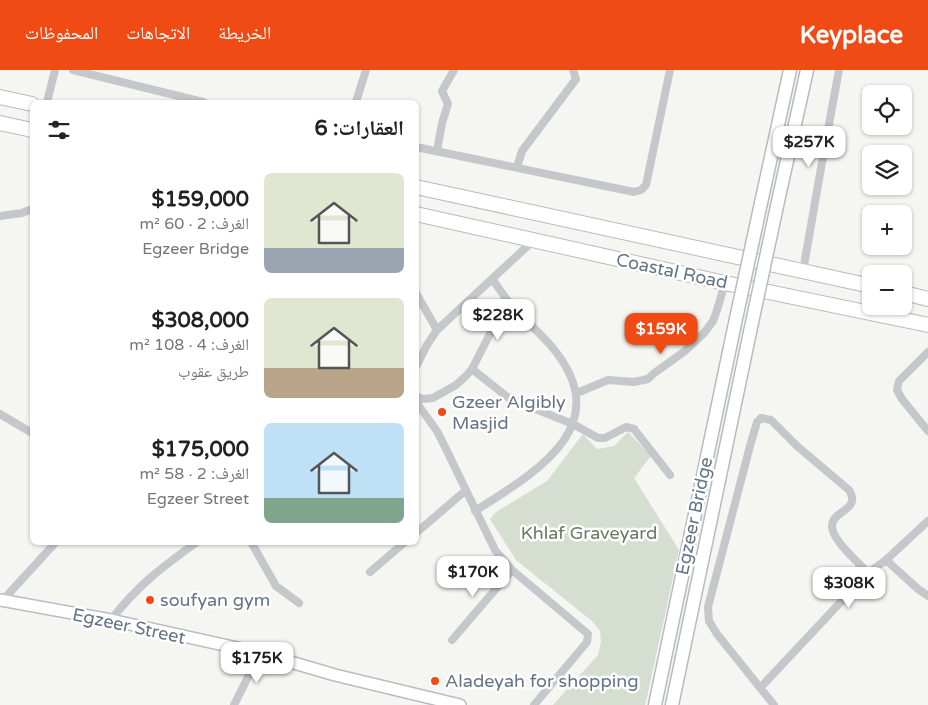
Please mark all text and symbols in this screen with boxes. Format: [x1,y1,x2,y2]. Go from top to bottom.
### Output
text: Keyplace [800,21,903,50]
text: المحفوظات [25,22,98,44]
text: الاتجاهات [126,22,190,44]
text: الخريطة [218,22,271,44]
map controls [862,85,912,315]
button: locate [862,85,912,135]
icon: filters [45,116,73,144]
text: العقارات: 6 [314,116,404,141]
pin: $257K [774,126,844,168]
text: $257K [784,132,834,152]
button: layers [862,145,912,195]
text: $159,000 [151,187,249,212]
icon: home [304,193,364,253]
button: + [862,205,912,255]
text: الغرف: 2 · 60 m² [139,214,249,234]
text: Egzeer Bridge [142,239,249,259]
street label: Coastal Road [614,248,730,294]
button: − [862,265,912,315]
pin: $228K [463,298,533,341]
text: $228K [473,305,523,325]
text: $308,000 [151,308,249,333]
pin: $159K [626,312,696,355]
icon: home [304,318,364,378]
text: $159K [636,319,686,339]
text: الغرف: 4 · 108 m² [129,335,249,355]
text: طريق عقوب [178,362,249,382]
place label: Gzeer Algibly Masjid [452,391,566,434]
marker: Gzeer Algibly Masjid [436,406,448,418]
text: $175,000 [152,437,249,462]
icon: home [304,443,364,503]
street label: Egzeer Bridge [671,455,717,577]
text: الغرف: 2 · 58 m² [139,464,249,484]
text: Egzeer Street [147,489,249,509]
park label: Khlaf Graveyard [521,522,657,544]
pin: $170K [438,556,508,598]
text: $170K [448,562,498,582]
pin: $308K [814,566,884,609]
text: $308K [824,573,874,593]
place label: soufyan gym [160,589,270,611]
marker: soufyan gym [144,594,156,606]
street label: Egzeer Street [70,603,188,649]
pin: $175K [222,642,292,684]
text: $175K [232,648,282,668]
place label: Aladeyah for shopping [445,670,639,692]
marker: Aladeyah for shopping [429,675,441,687]

